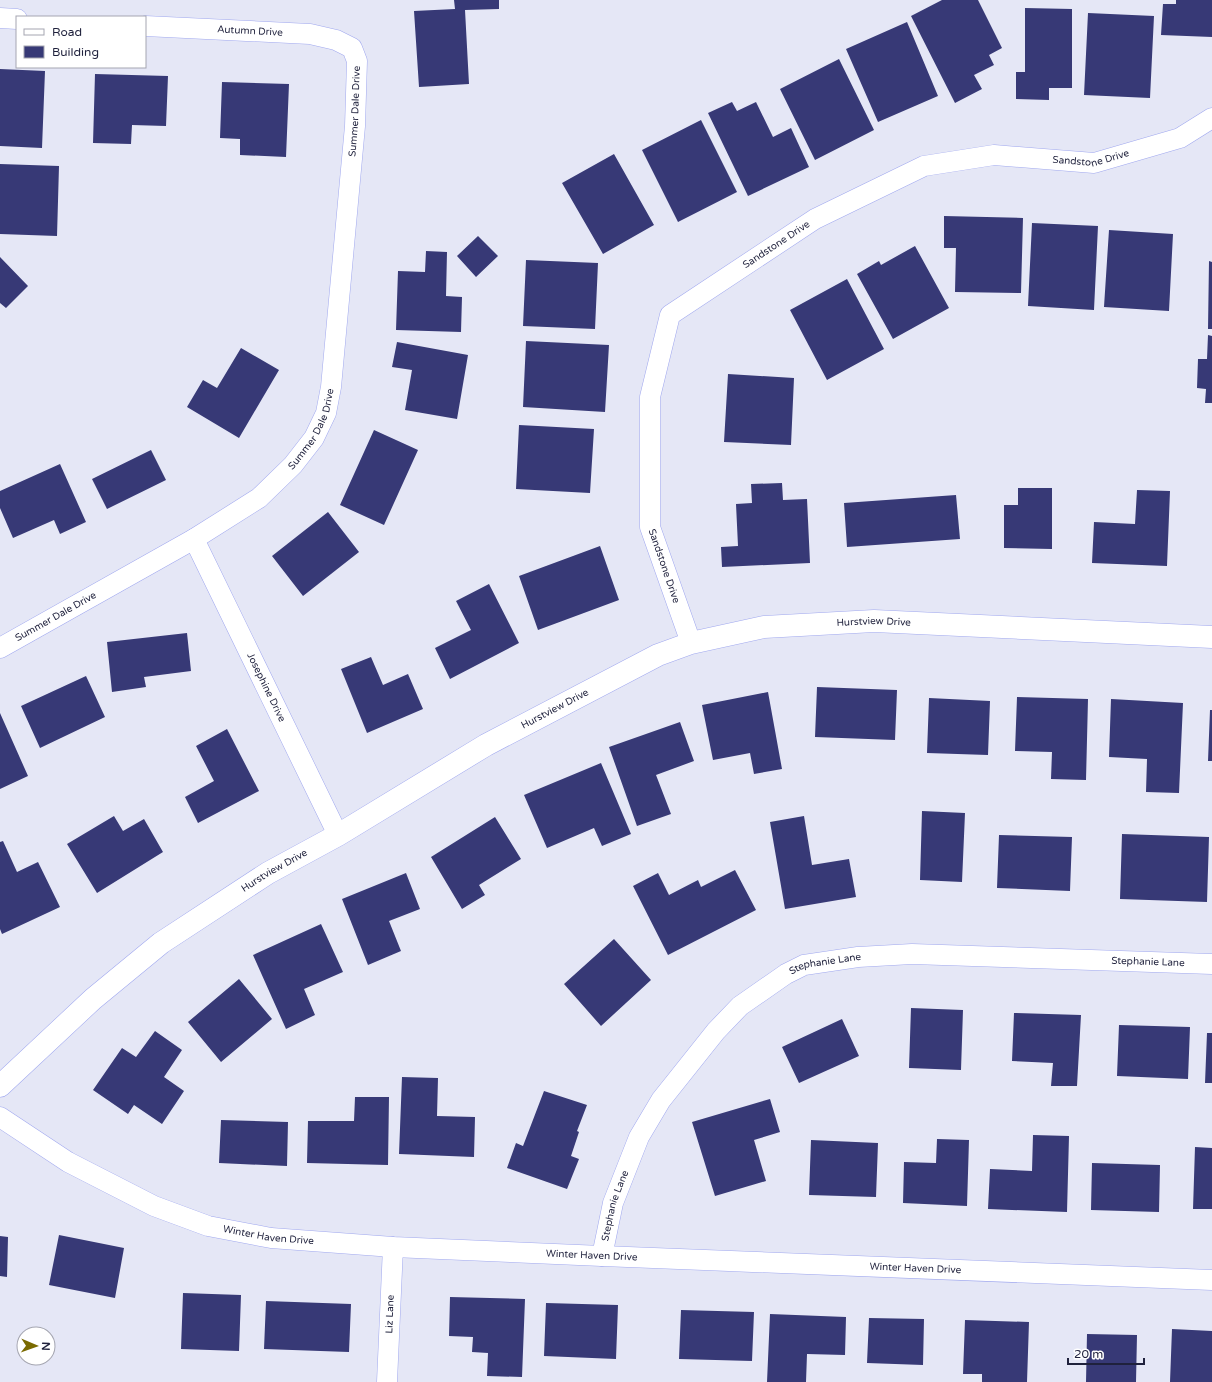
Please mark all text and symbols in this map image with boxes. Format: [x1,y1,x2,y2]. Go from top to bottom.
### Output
legend [16,16,146,68]
street label: Autumn Drive [217,23,284,39]
text: Road [52,25,82,39]
text: Building [52,45,99,59]
street label: Summer Dale Drive [346,65,363,157]
street label: Sandstone Drive [1052,147,1131,170]
street label: Sandstone Drive [741,218,812,271]
street label: Summer Dale Drive [286,387,337,472]
street label: Sandstone Drive [646,527,682,605]
street label: Summer Dale Drive [13,589,99,644]
street label: Hurstview Drive [836,615,912,629]
street label: Josephine Drive [244,651,288,724]
street label: Hurstview Drive [519,686,591,732]
street label: Hurstview Drive [239,847,310,895]
street label: Stephanie Lane [787,951,862,977]
street label: Stephanie Lane [1111,955,1185,969]
street label: Stephanie Lane [599,1168,631,1242]
street label: Winter Haven Drive [222,1223,315,1247]
street label: Winter Haven Drive [546,1248,638,1263]
street label: Winter Haven Drive [869,1261,962,1276]
street label: Liz Lane [383,1294,397,1334]
north arrow [16,1326,56,1366]
scale bar [1068,1340,1144,1366]
text: N [39,1342,52,1351]
text: 20 m [1074,1347,1103,1361]

